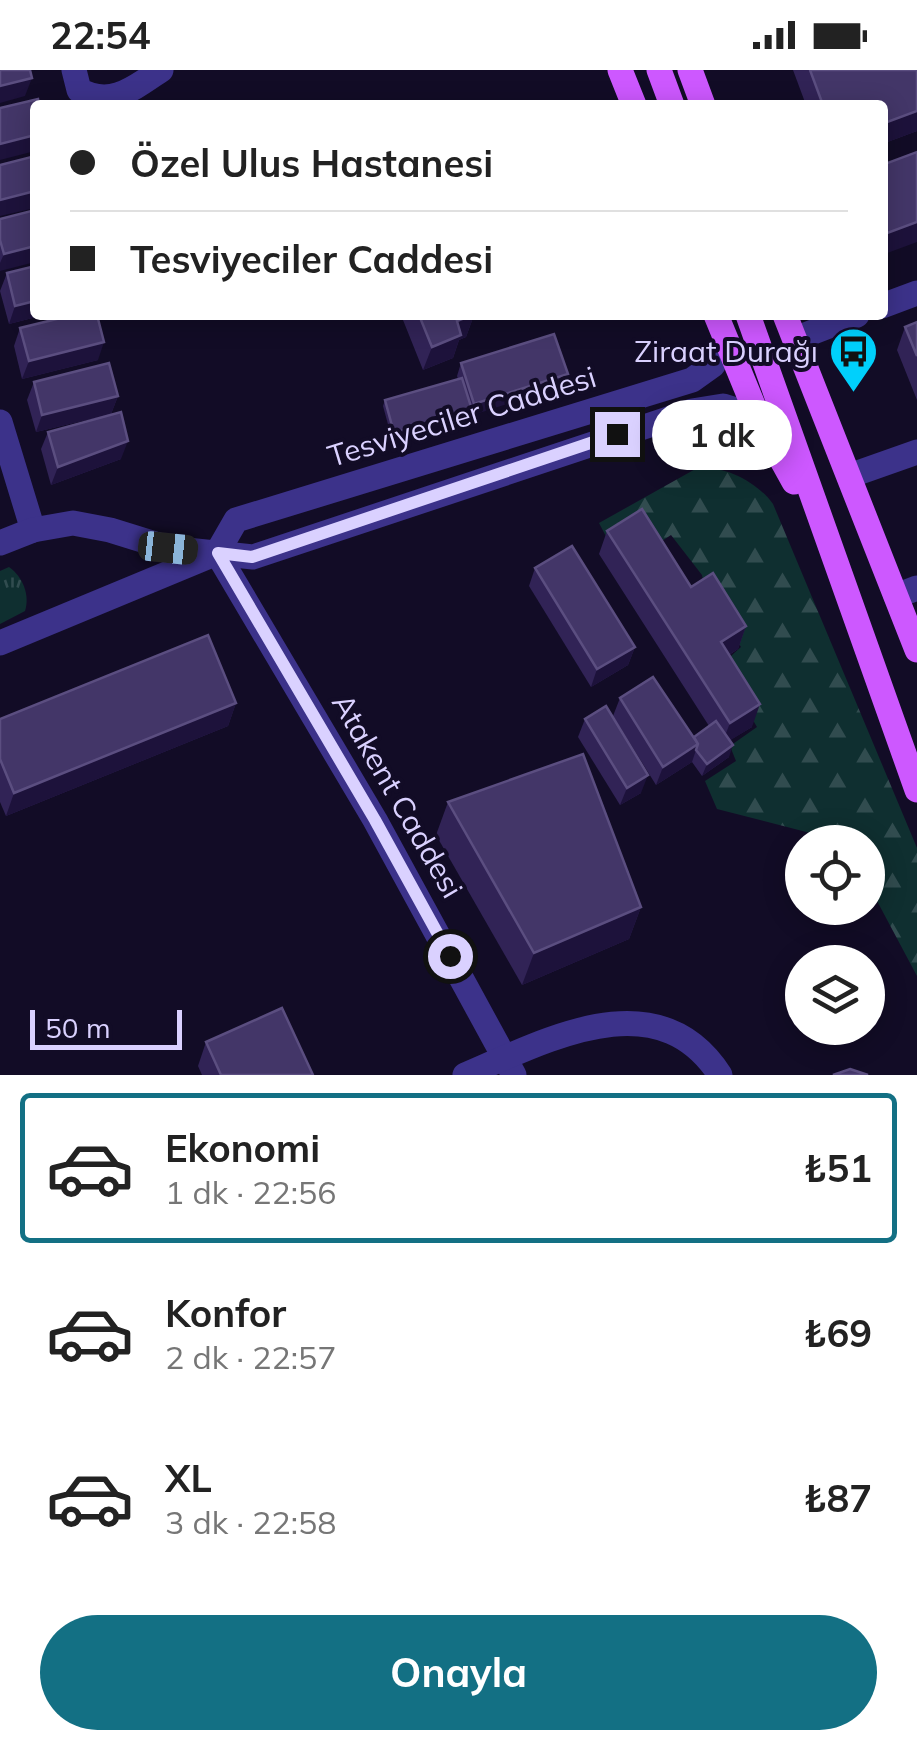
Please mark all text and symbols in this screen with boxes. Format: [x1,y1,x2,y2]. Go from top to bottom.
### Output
text: 22:54 [50,11,151,59]
text: Özel Ulus Hastanesi [130,139,493,187]
text: Tesviyeciler Caddesi [130,235,493,283]
bus stop icon: Ziraat Durağı [827,326,879,394]
place label: Ziraat Durağı [634,332,818,370]
street label: Tesviyeciler Caddesi [323,357,600,475]
callout: 1 dk [652,399,792,469]
route end [595,412,640,457]
text: 1 dk [689,415,755,455]
car [137,530,199,566]
street label: Atakent Caddesi [324,686,472,905]
map controls [785,825,885,1045]
button: locate [785,825,885,925]
route start [428,934,473,979]
button: layers [785,945,885,1045]
scale bar [30,1005,182,1050]
text: 50 m [45,1010,111,1045]
icon: car [45,1123,135,1213]
text: Ekonomi [165,1124,320,1172]
text: ₺51 [804,1144,872,1192]
text: 1 dk · 22:56 [165,1172,336,1212]
icon: car [45,1288,135,1378]
text: Konfor [165,1289,286,1337]
text: ₺69 [804,1309,872,1357]
text: 2 dk · 22:57 [165,1337,336,1377]
icon: car [45,1453,135,1543]
text: XL [165,1454,212,1502]
text: ₺87 [804,1474,872,1522]
text: 3 dk · 22:58 [165,1502,336,1542]
button: Onayla [40,1615,877,1730]

